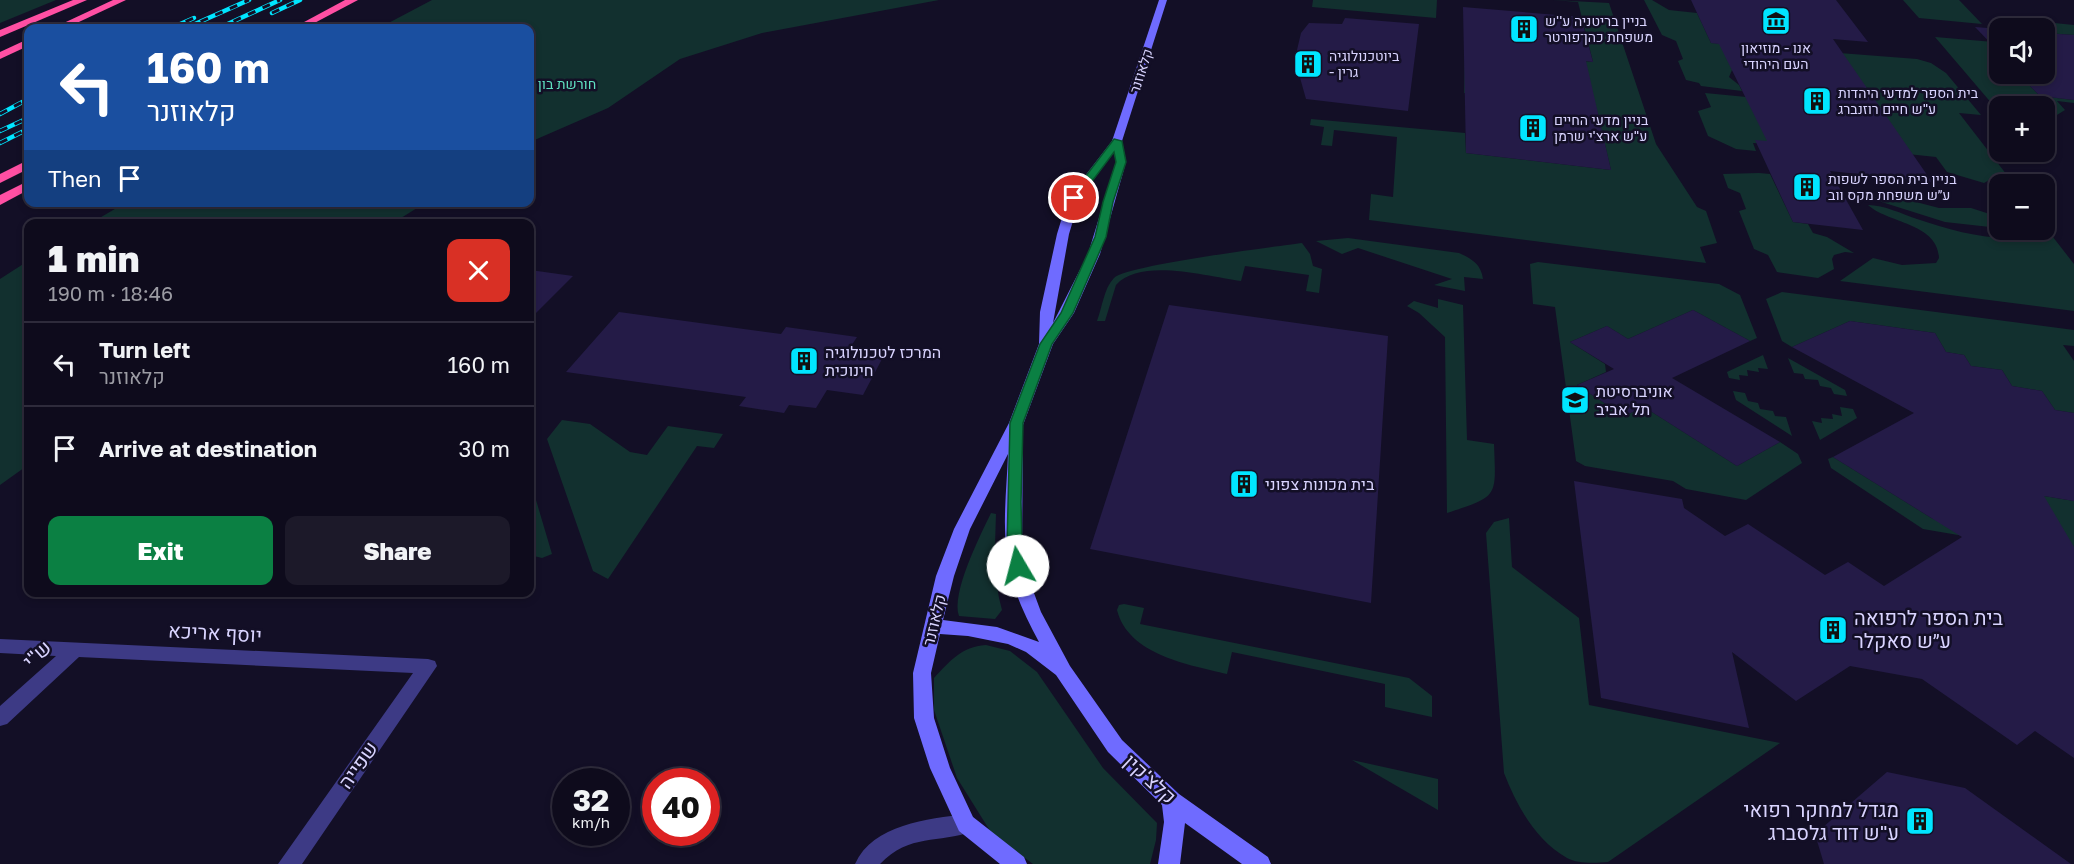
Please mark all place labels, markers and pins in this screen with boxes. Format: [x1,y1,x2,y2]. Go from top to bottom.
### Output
museum icon: אנו - מוזיאון העם היהודי [1760,5,1792,37]
place label: בניין בריטניה ע''ש משפחת כהן־פורטר [1545,12,1653,45]
building icon: בניין בריטניה ע''ש משפחת כהן־פורטר [1508,13,1540,45]
place label: אנו - מוזיאון העם היהודי [1741,39,1811,72]
place label: ביוטכנולוגיה - גרין [1329,47,1400,80]
building icon: ביוטכנולוגיה - גרין [1292,48,1324,80]
place label: בית הספר למדעי היהדות ע"ש חיים רוזנברג [1838,84,1979,117]
building icon: בית הספר למדעי היהדות ע"ש חיים רוזנברג [1801,85,1833,117]
place label: בניין מדעי החיים ע"ש ארצ'י שרמן [1554,111,1649,144]
building icon: בניין מדעי החיים ע"ש ארצ'י שרמן [1517,112,1549,144]
place label: בניין בית הספר לשפות ע״ש משפחת מקס ווב [1828,170,1957,203]
building icon: בניין בית הספר לשפות ע״ש משפחת מקס ווב [1791,171,1823,203]
pin [1048,172,1099,223]
place label: המרכז לטכנולוגיה חינוכית [825,342,941,380]
building icon: המרכז לטכנולוגיה חינוכית [788,345,820,377]
place label: אוניברסיטת תל אביב [1596,381,1673,419]
school or university icon: אוניברסיטת תל אביב [1559,384,1591,416]
building icon: בית מכונות צפוני [1228,468,1260,500]
place label: בית מכונות צפוני [1265,474,1375,494]
place label: בית הספר לרפואה ע״ש סאקלר [1854,605,2003,652]
building icon: בית הספר לרפואה ע״ש סאקלר [1817,614,1849,646]
place label: מגדל למחקר רפואי ע"ש דוד גלסברג [1743,797,1899,844]
building icon: מגדל למחקר רפואי ע"ש דוד גלסברג [1904,805,1936,837]

